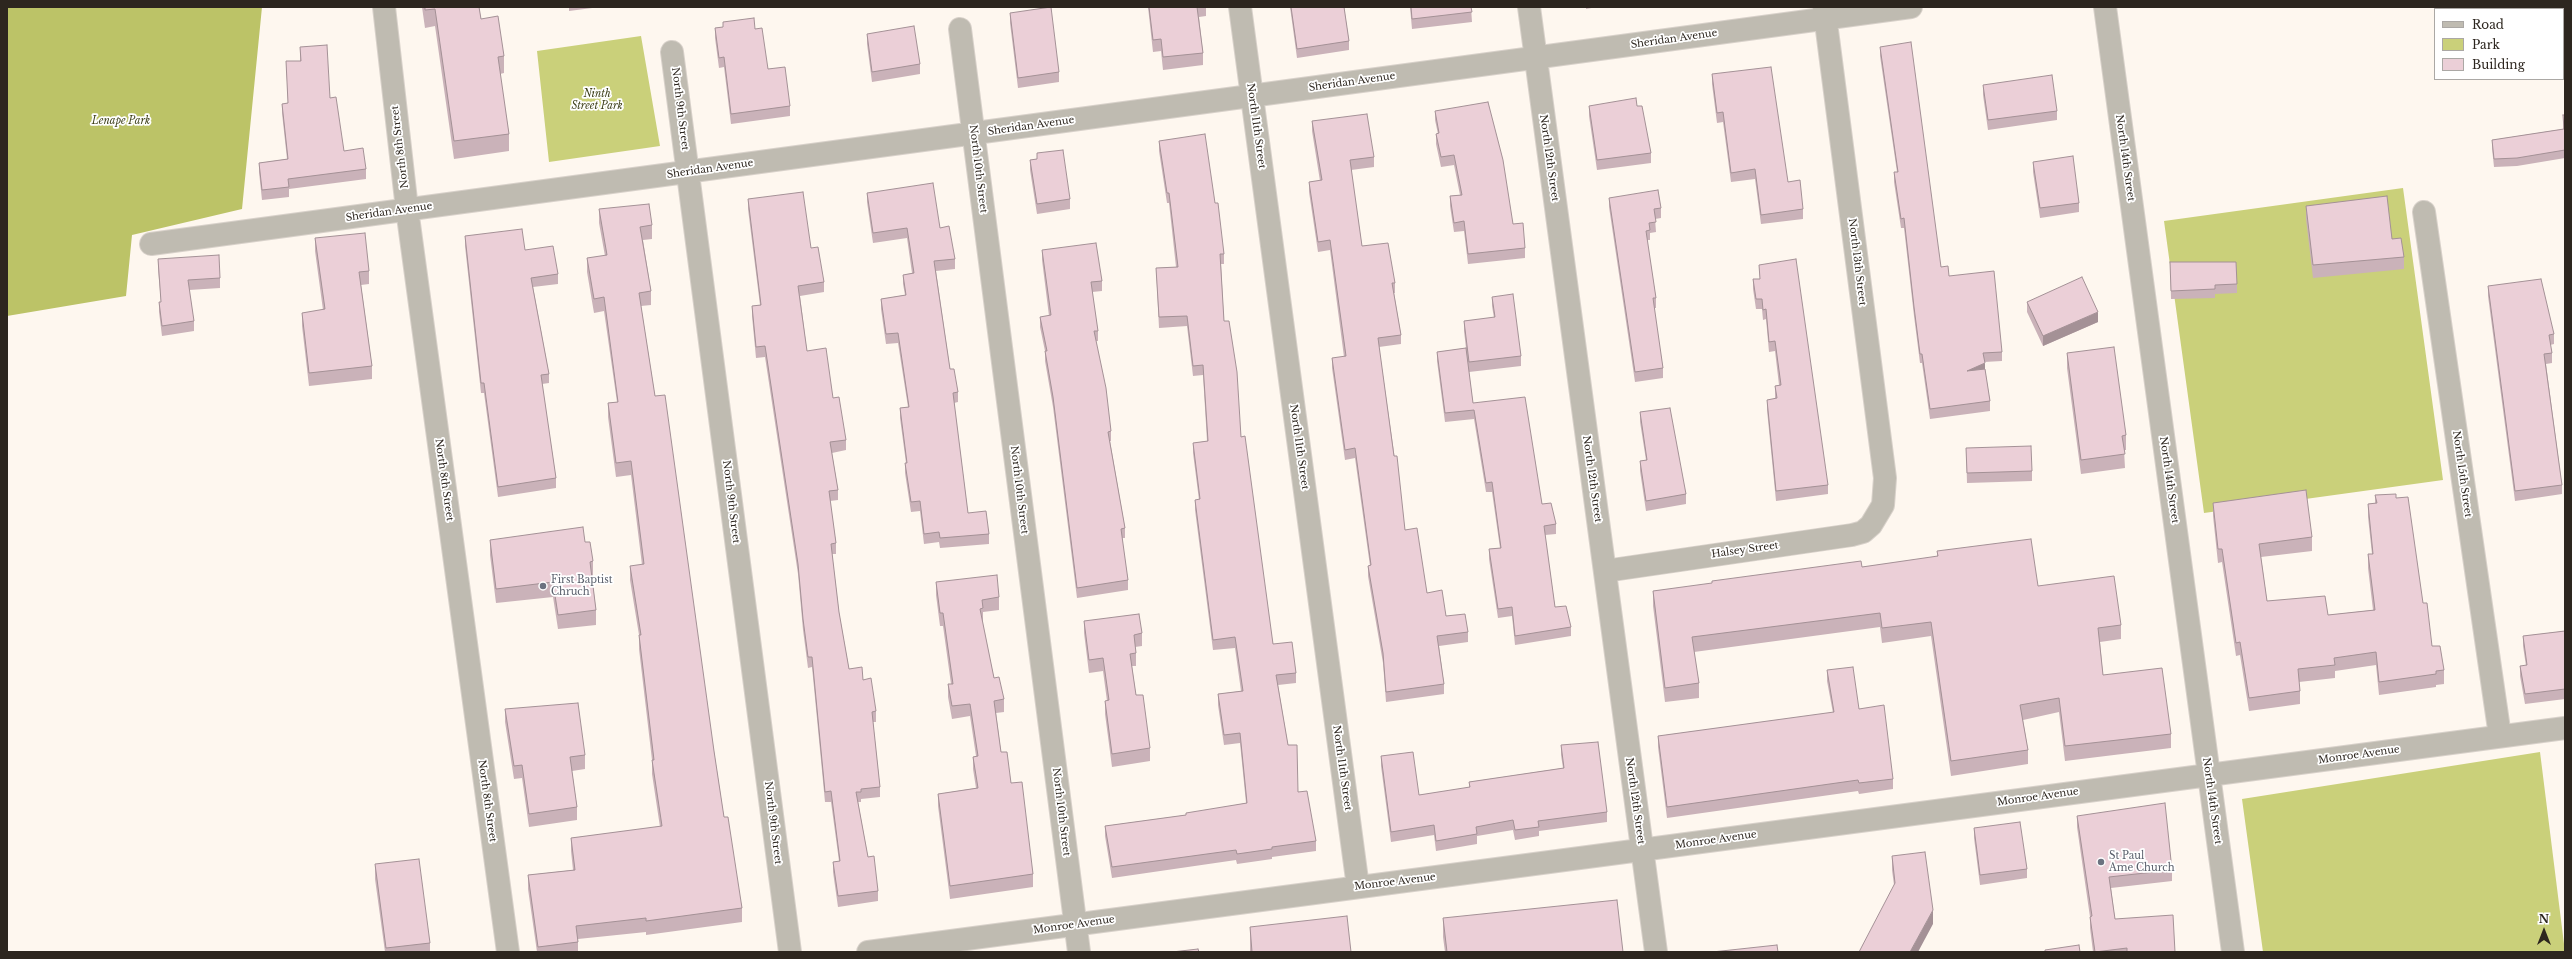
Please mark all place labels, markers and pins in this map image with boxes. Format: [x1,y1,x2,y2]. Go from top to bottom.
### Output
place label: First Baptist Chruch [551,574,613,598]
marker: First Baptist Chruch [538,581,548,591]
place label: St Paul Ame Church [2109,850,2175,874]
marker: St Paul Ame Church [2096,857,2106,867]

